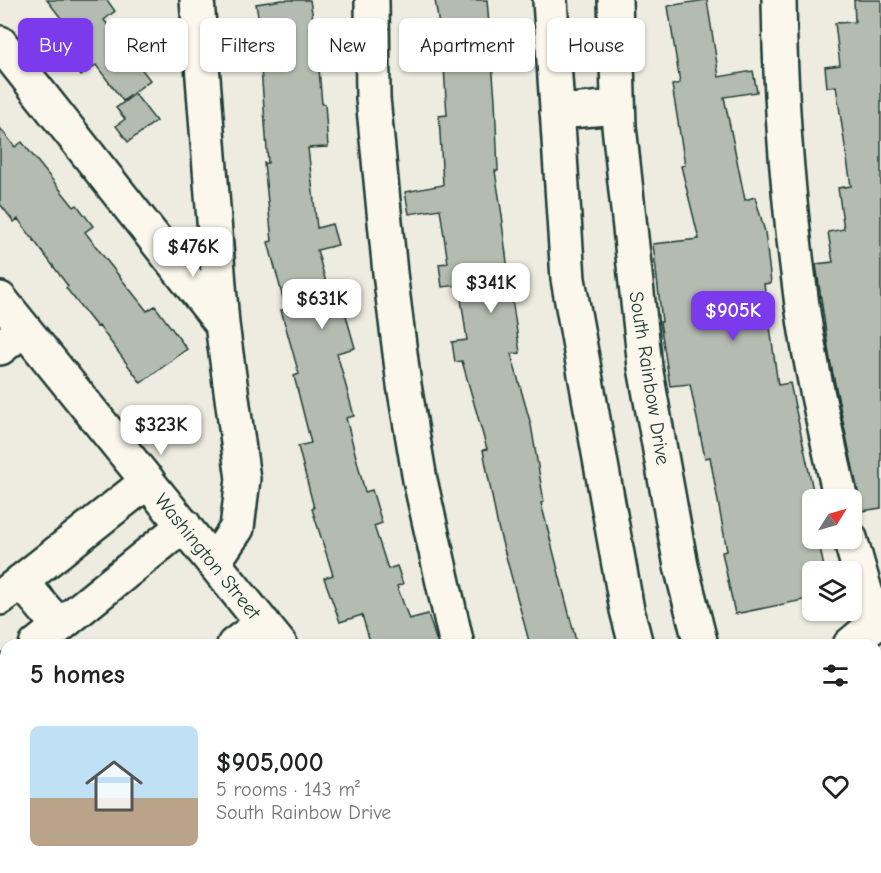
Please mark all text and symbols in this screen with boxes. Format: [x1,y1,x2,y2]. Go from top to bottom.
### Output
chip: Buy [18,18,93,72]
chip: Rent [105,18,188,72]
chip: Filters [200,18,296,72]
chip: New [308,18,387,72]
chip: Apartment [399,18,535,72]
chip: House [547,18,645,72]
pin: $476K [151,227,235,278]
text: $476K [167,235,219,258]
pin: $341K [449,263,533,314]
text: $341K [466,271,516,294]
pin: $631K [280,279,364,330]
text: $631K [296,287,348,310]
street label: South Rainbow Drive [624,290,675,466]
pin: $905K [691,291,775,342]
text: $905K [705,299,761,322]
pin: $323K [119,405,203,456]
text: $323K [135,413,187,436]
street label: Washington Street [150,489,266,625]
north arrow [802,489,862,549]
map controls [802,489,862,621]
button: layers [802,561,862,621]
icon: filters [819,659,852,692]
text: 5 homes [30,660,125,690]
text: $905,000 [216,748,324,778]
icon: home [78,750,150,822]
icon: heart [819,770,852,803]
text: 5 rooms · 143 m² [216,778,360,801]
text: South Rainbow Drive [216,801,391,824]

